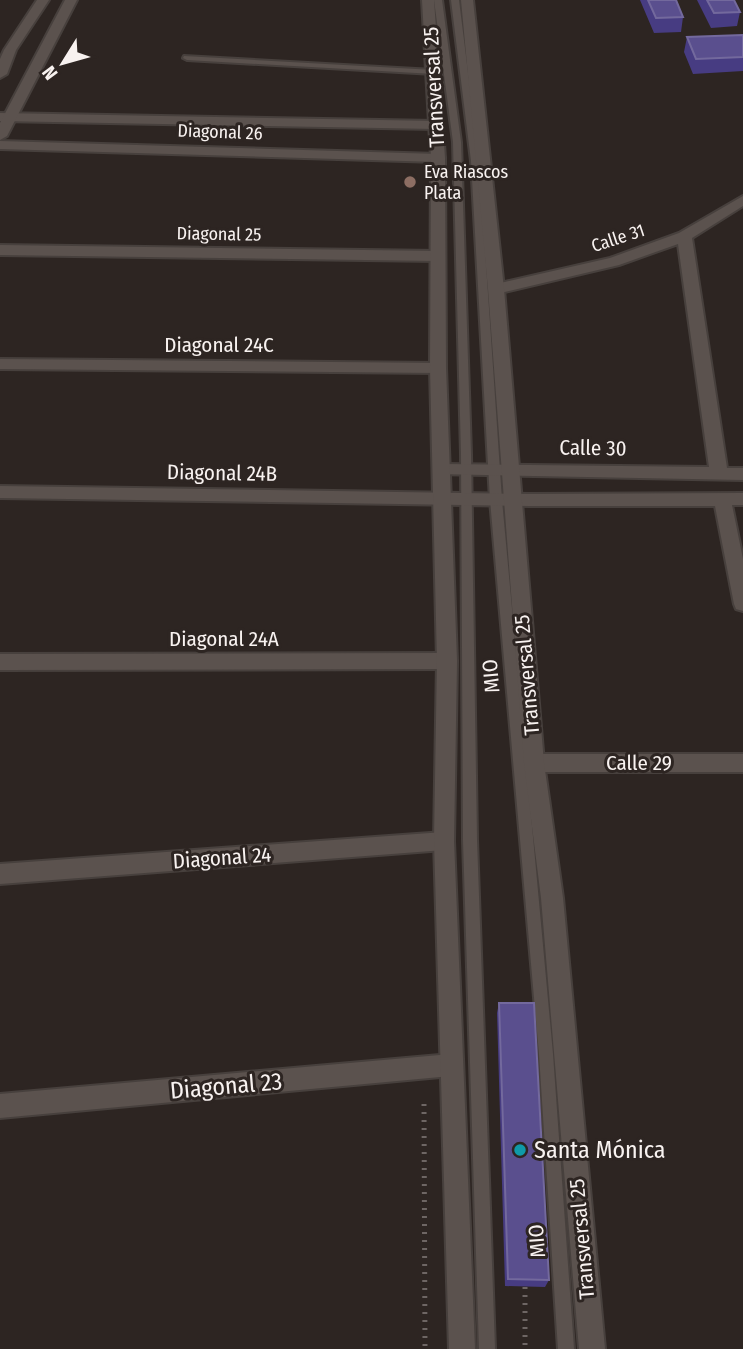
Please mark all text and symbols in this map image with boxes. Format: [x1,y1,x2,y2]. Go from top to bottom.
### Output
street label: Transversal 25 [418,26,450,148]
north arrow [28,28,98,98]
text: N [37,61,62,84]
street label: Diagonal 26 [177,120,263,144]
place label: Eva Riascos Plata [424,161,508,204]
marker: Eva Riascos Plata [402,174,418,190]
street label: Calle 31 [589,219,647,257]
street label: Diagonal 25 [177,222,261,246]
street label: Diagonal 24C [164,332,274,358]
street label: Calle 30 [559,434,627,462]
street label: Diagonal 24B [167,459,277,487]
street label: Transversal 25 [509,614,545,736]
street label: Diagonal 24A [169,626,279,652]
street label: MIO [477,658,505,694]
street label: Calle 29 [606,750,672,776]
street label: Diagonal 24 [172,842,272,874]
street label: Diagonal 23 [169,1067,283,1105]
place label: Santa Mónica [534,1136,666,1164]
marker: Santa Mónica [512,1142,528,1158]
street label: Transversal 25 [564,1178,600,1300]
street label: MIO [523,1223,551,1259]

